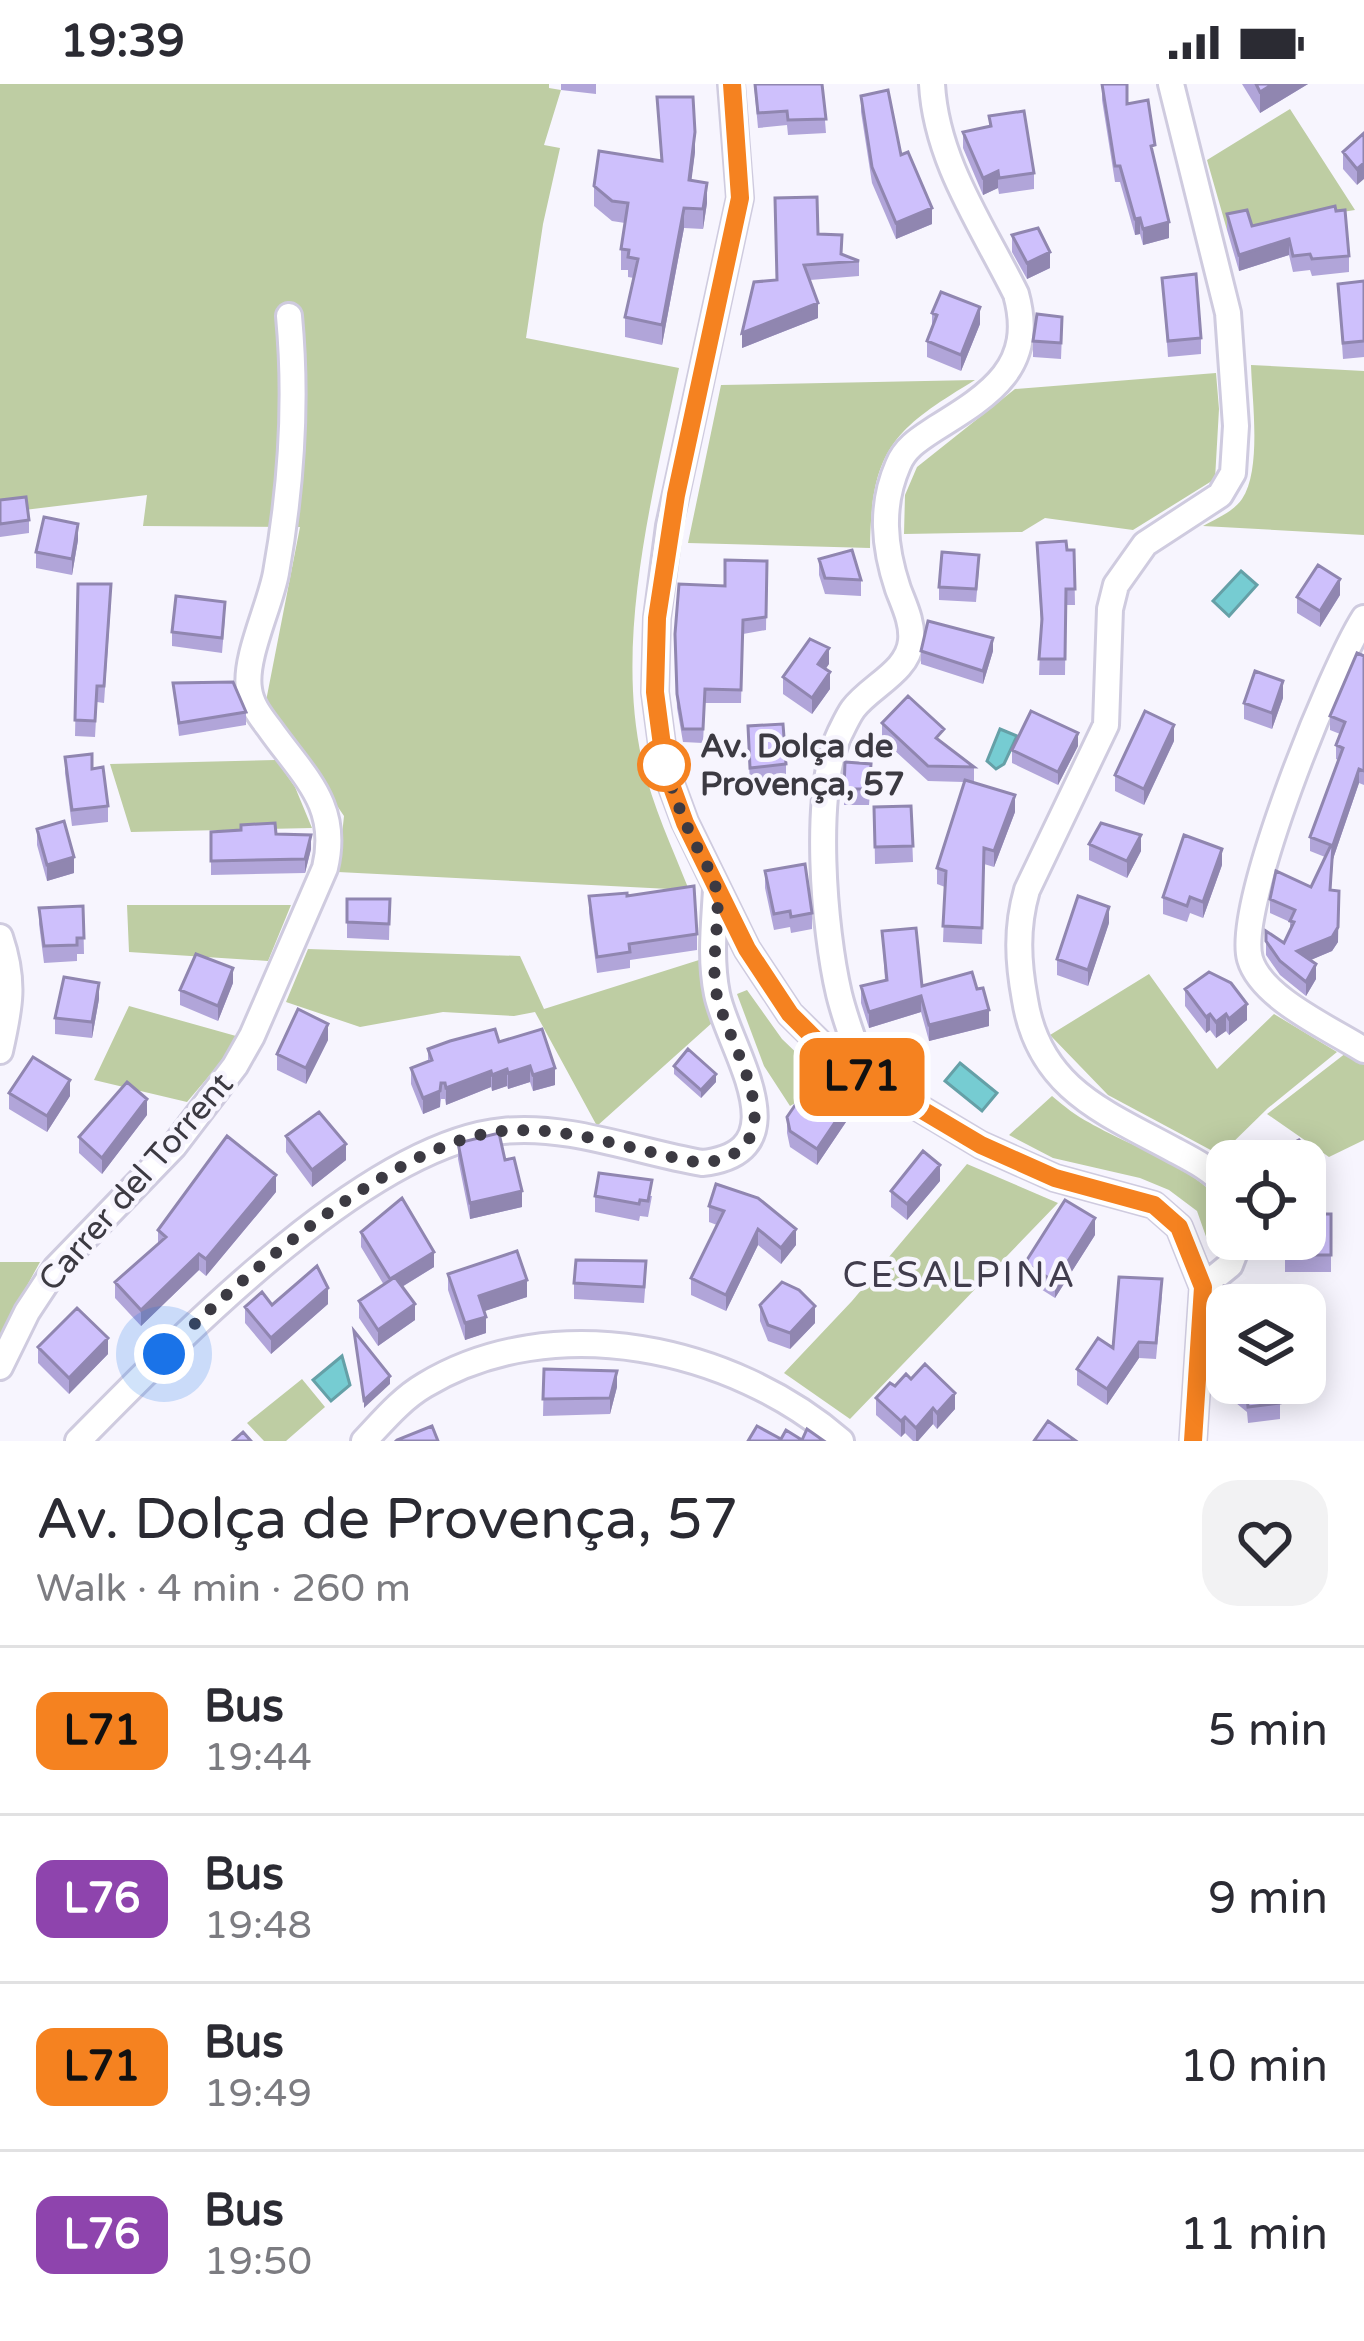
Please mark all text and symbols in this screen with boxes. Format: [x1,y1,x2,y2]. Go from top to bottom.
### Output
text: 19:39 [60,15,185,69]
place label: Av. Dolça de Provença, 57 [700,727,905,804]
marker: Av. Dolça de Provença, 57 [639,740,689,790]
line badge: L71 [793,1038,931,1116]
text: L71 [824,1051,900,1102]
street label: Carrer del Torrent [31,1065,241,1299]
map controls [1206,1140,1326,1404]
button: locate [1206,1140,1326,1260]
district label: CESALPINA [843,1254,1077,1297]
button: layers [1206,1284,1326,1404]
your location [134,1324,194,1384]
button: heart [1202,1480,1328,1606]
text: Av. Dolça de Provença, 57 [36,1486,738,1554]
text: Walk · 4 min · 260 m [36,1565,411,1612]
text: Bus [204,1680,284,1734]
text: 5 min [1208,1704,1328,1758]
text: L71 [64,1705,140,1756]
text: 19:44 [204,1734,312,1781]
text: Bus [204,1848,284,1902]
text: 9 min [1208,1872,1328,1926]
text: L76 [64,1873,140,1924]
text: 19:48 [204,1902,312,1949]
text: Bus [204,2016,284,2070]
text: 10 min [1180,2040,1328,2094]
text: L71 [64,2041,140,2092]
text: 19:49 [204,2070,312,2117]
text: Bus [204,2184,284,2238]
text: 11 min [1180,2208,1328,2262]
text: L76 [64,2209,140,2260]
text: 19:50 [204,2238,312,2285]

